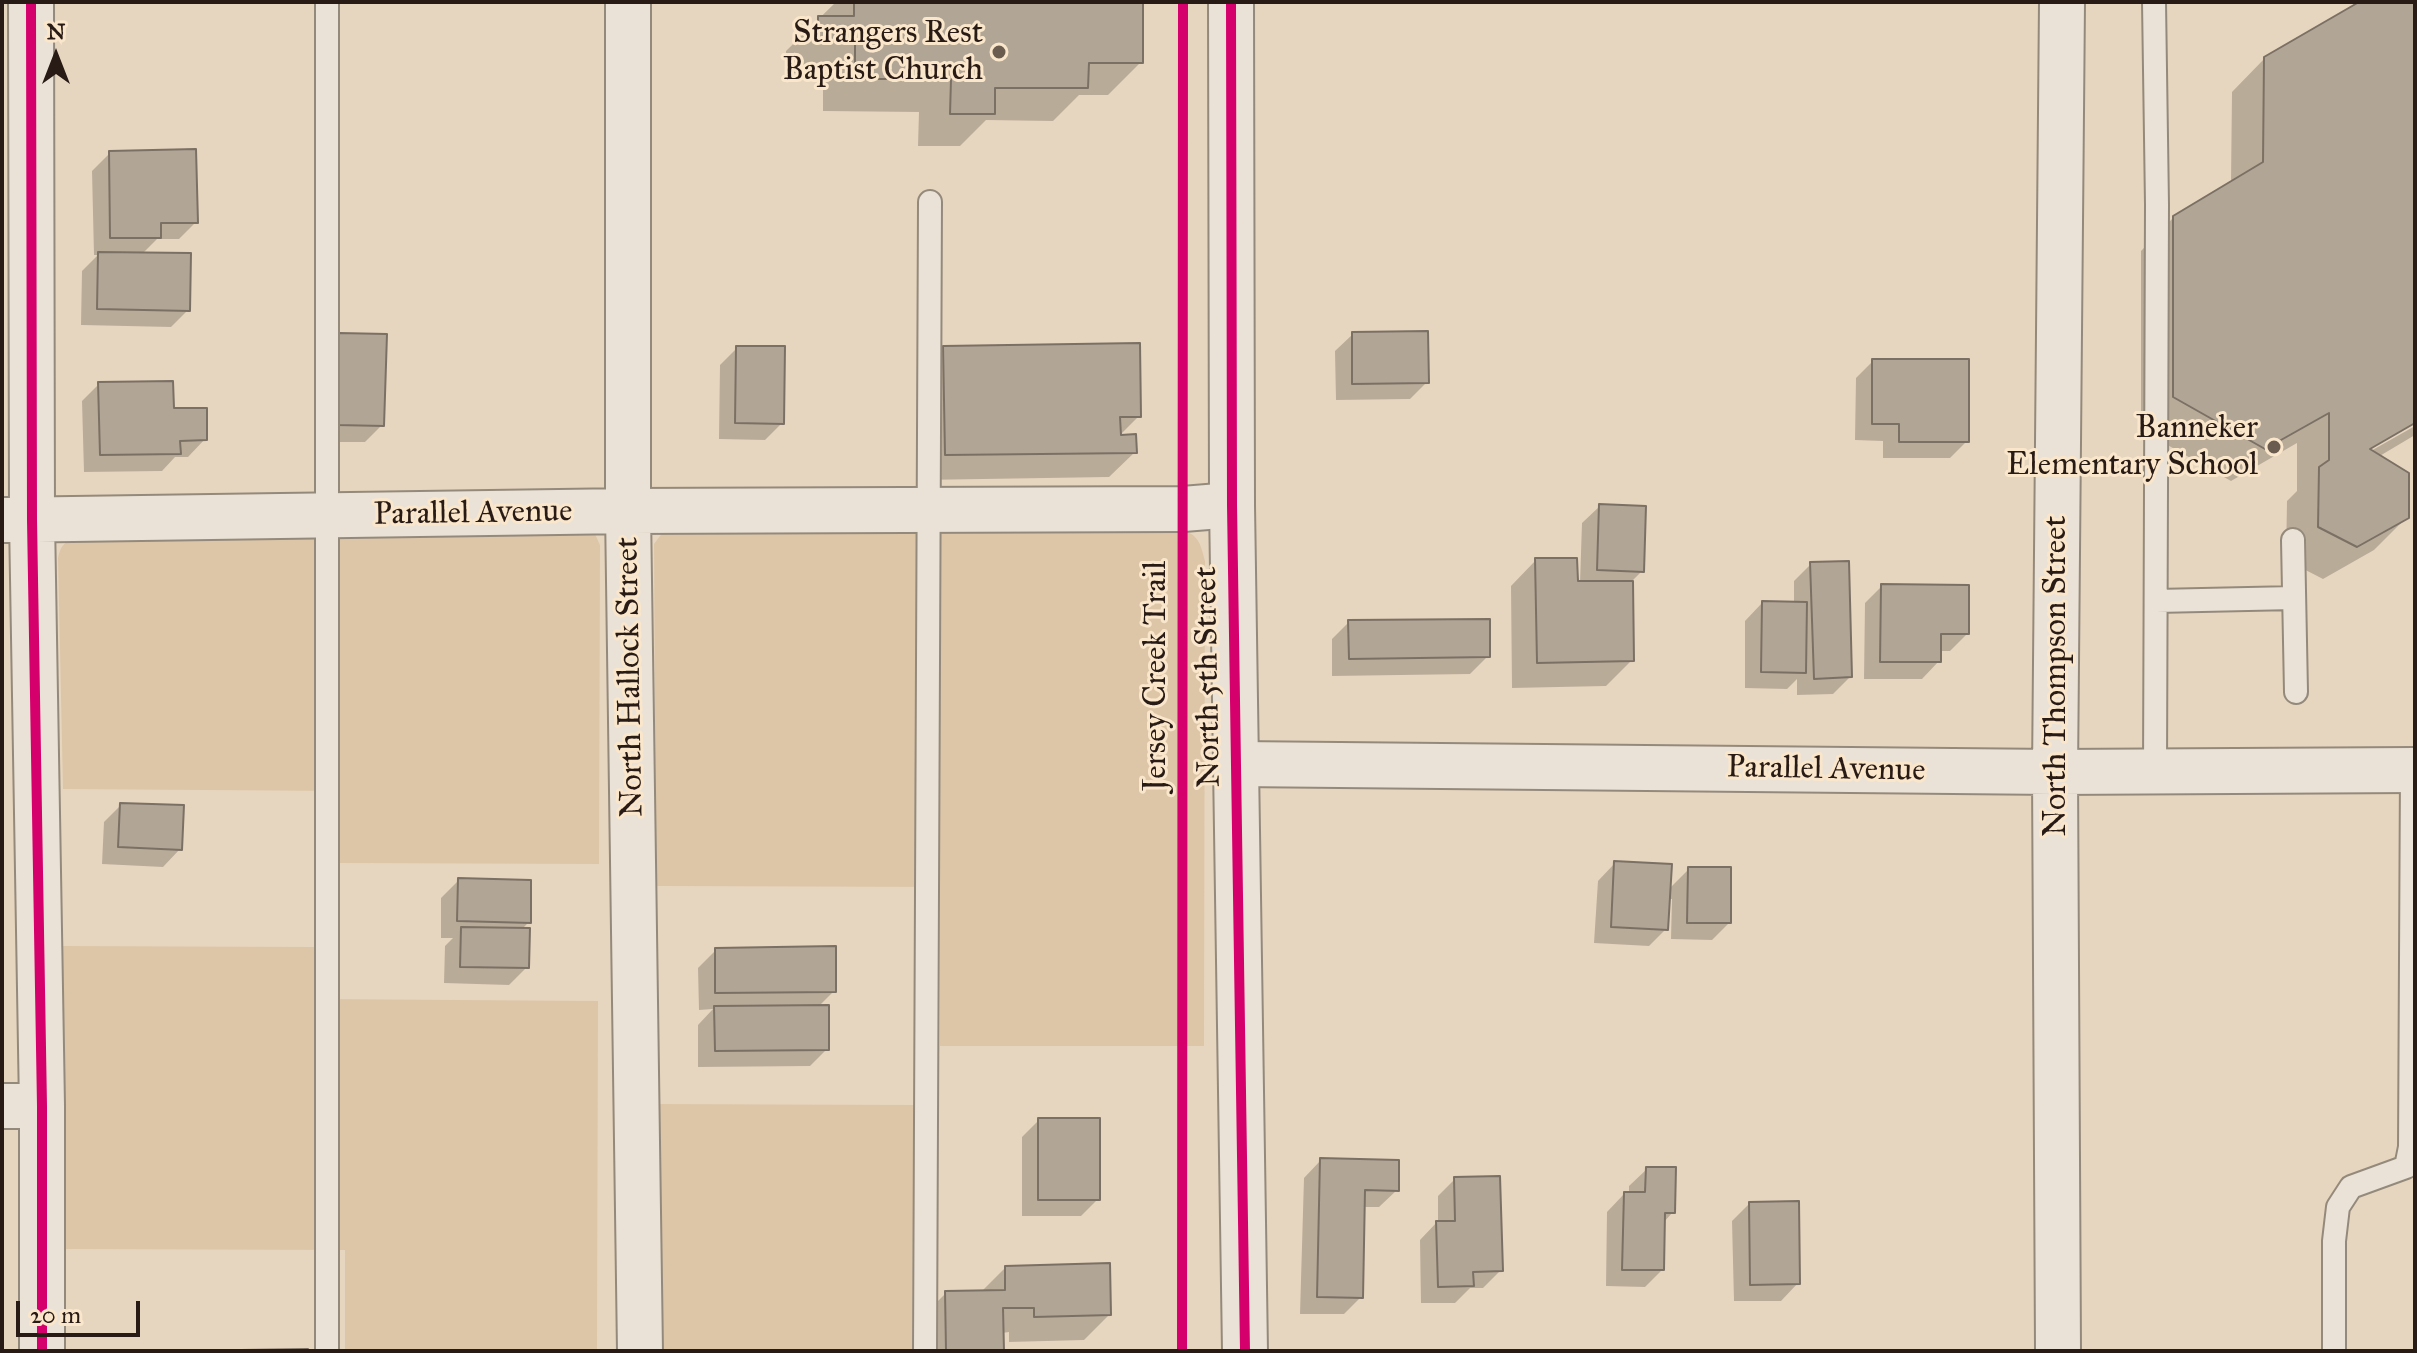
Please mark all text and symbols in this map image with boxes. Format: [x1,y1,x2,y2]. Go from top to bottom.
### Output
place label: Strangers Rest Baptist Church [783,15,983,90]
north arrow [16,16,96,96]
text: N [47,18,65,45]
marker: Strangers Rest Baptist Church [990,43,1008,61]
place label: Banneker Elementary School [2006,410,2258,485]
marker: Banneker Elementary School [2265,438,2283,456]
street label: Parallel Avenue [373,493,573,535]
street label: North Thompson Street [2038,515,2076,837]
street label: North Hallock Street [609,537,653,817]
street label: Jersey Creek Trail [1138,561,1176,791]
street label: North 5th Street [1188,566,1230,788]
street label: Parallel Avenue [1726,749,1926,791]
scale bar [20,1285,144,1335]
text: 20 m [30,1300,81,1330]

